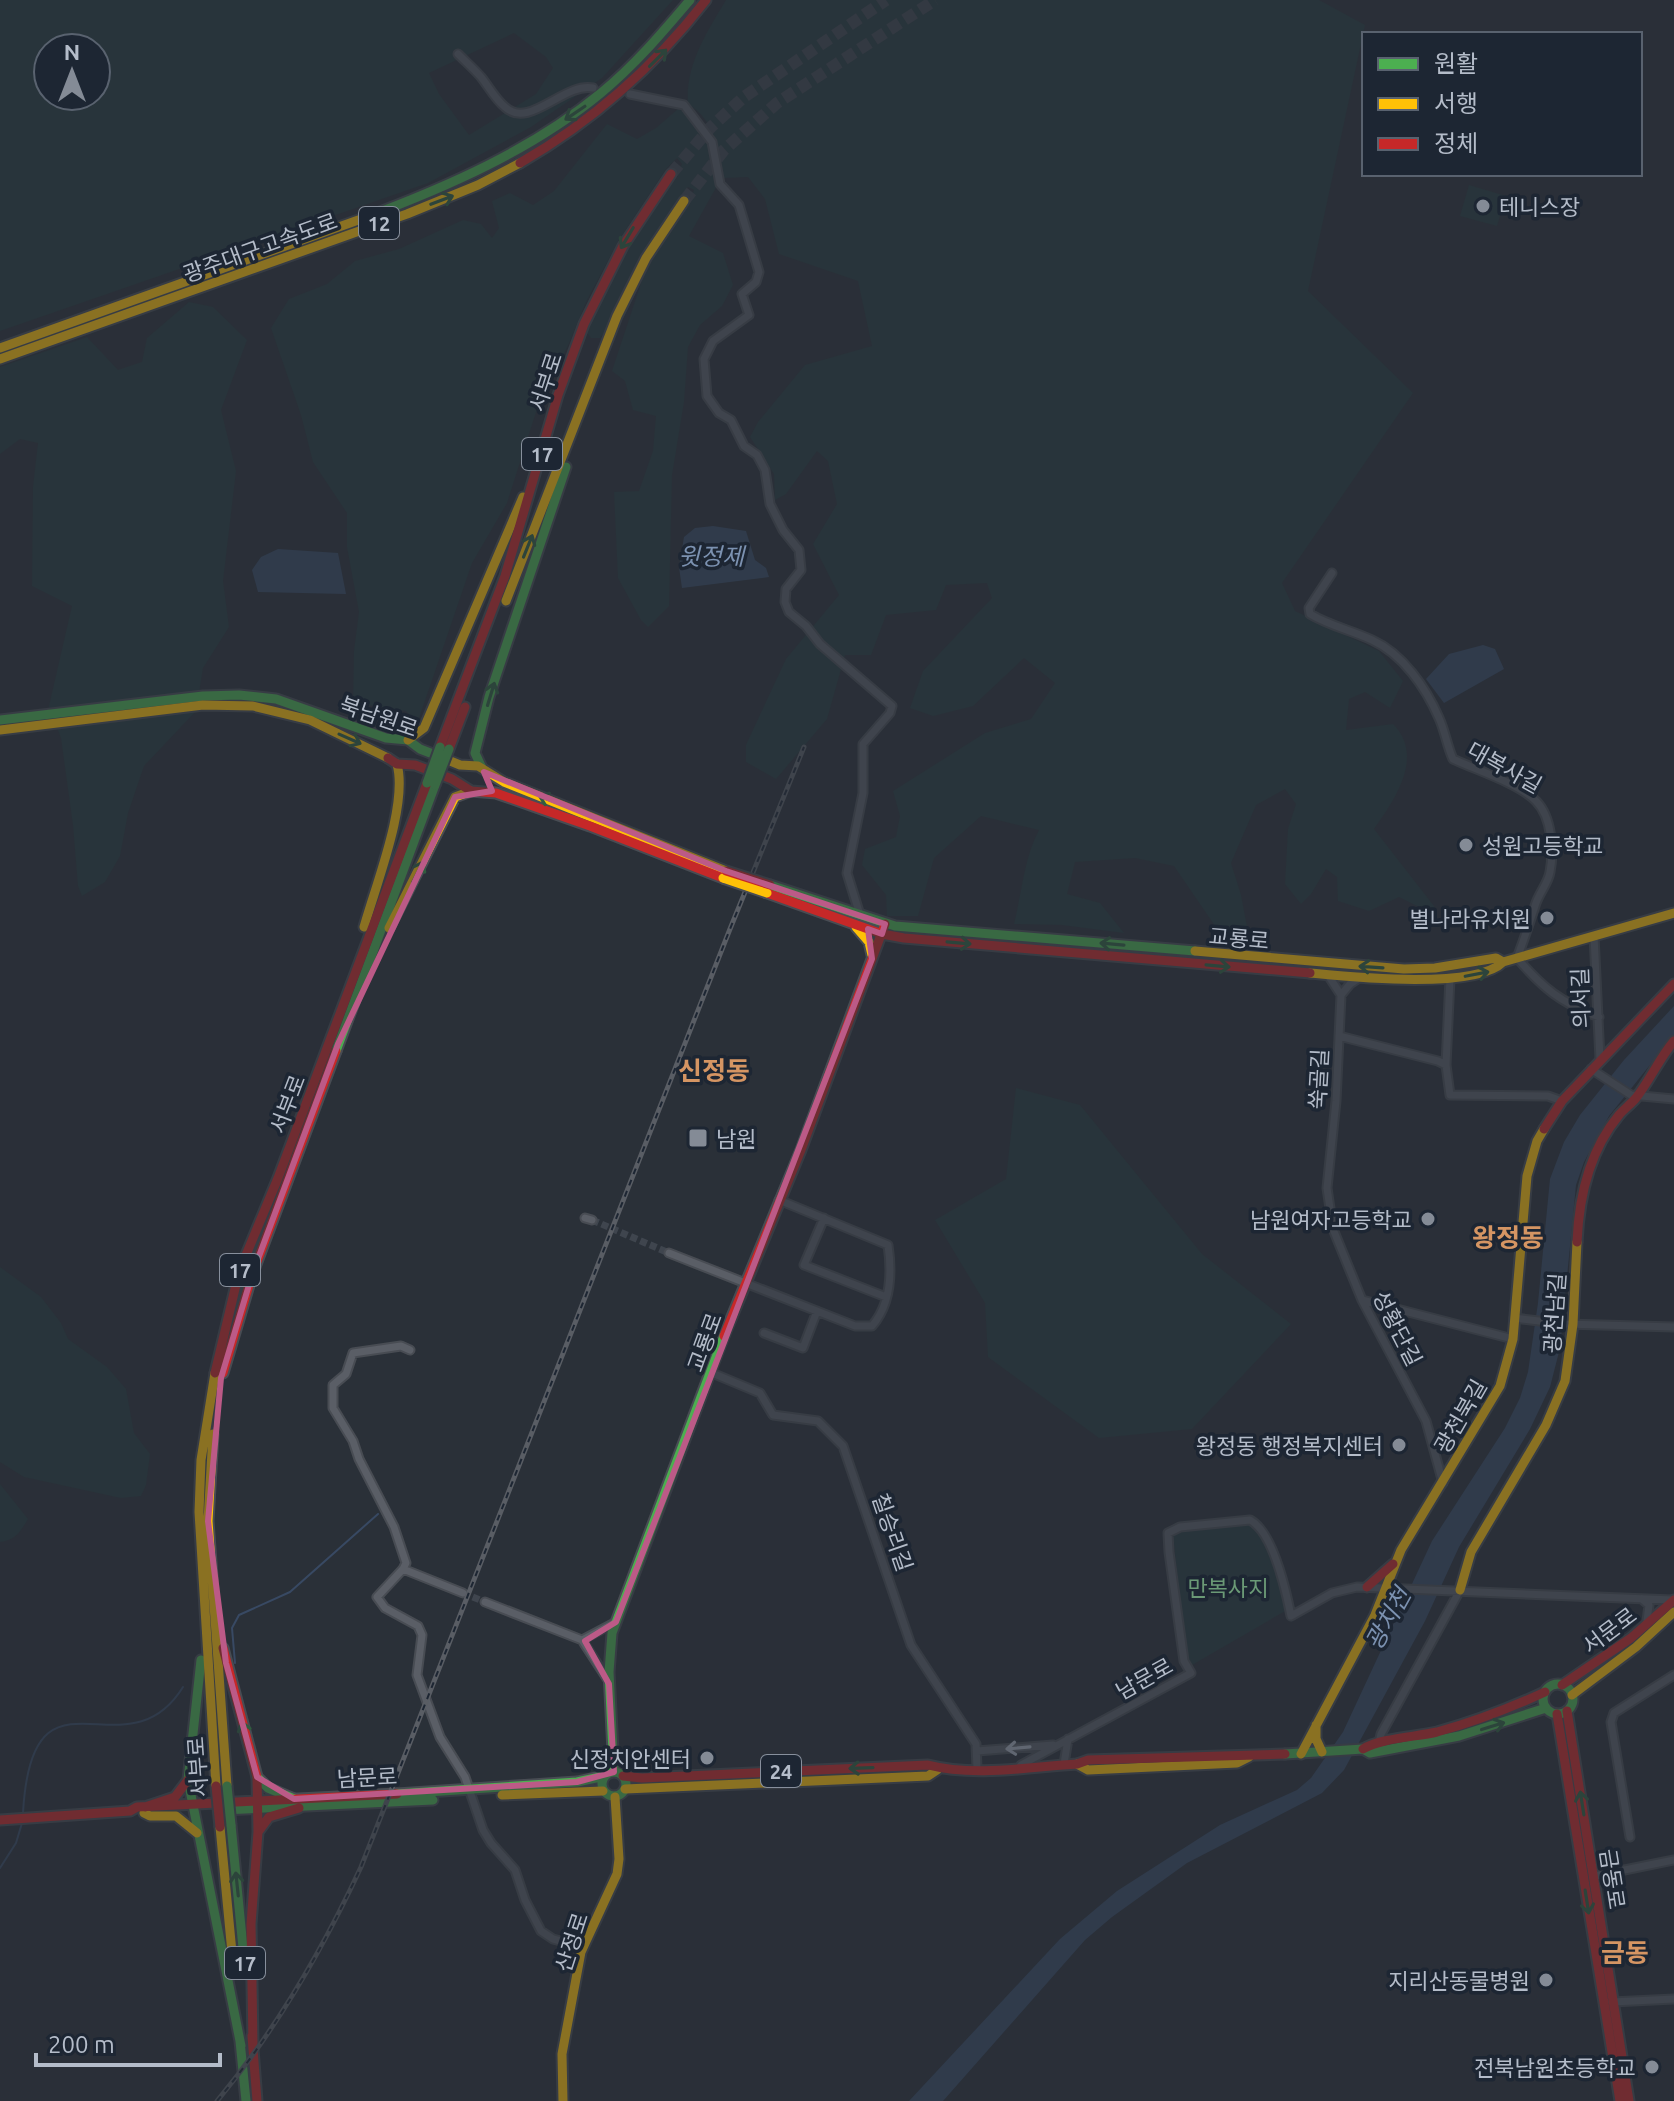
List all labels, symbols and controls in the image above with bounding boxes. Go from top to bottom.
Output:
north arrow [32,32,112,112]
legend [1362,32,1642,176]
text: N [64,39,80,64]
one-way arrow [648,49,667,68]
text: 원활 [1434,50,1478,77]
text: 서행 [1434,90,1478,117]
one-way arrow [565,105,587,121]
text: 정체 [1434,130,1478,157]
one-way arrow [430,192,454,206]
place label: 테니스장 [1499,194,1580,219]
marker: 테니스장 [1474,197,1492,215]
road number: 12 [359,207,399,239]
street label: 광주대구고속도로 [180,208,340,286]
one-way arrow [619,226,635,249]
street label: 서부로 [524,349,566,415]
road number: 17 [522,438,562,470]
one-way arrow [521,534,536,559]
water label: 윗정제 [678,543,747,570]
one-way arrow [484,681,499,706]
street label: 북남원로 [337,691,421,741]
one-way arrow [338,732,362,747]
street label: 대복사길 [1464,736,1546,798]
one-way arrow [538,792,563,806]
place label: 성원고등학교 [1482,833,1603,858]
marker: 성원고등학교 [1457,836,1475,854]
one-way arrow [411,861,426,885]
place label: 별나라유치원 [1410,906,1531,931]
marker: 별나라유치원 [1538,909,1556,927]
street label: 교룡로 [1208,923,1270,953]
one-way arrow [945,936,972,951]
one-way arrow [1099,937,1126,952]
one-way arrow [1204,959,1231,974]
one-way arrow [1358,959,1385,974]
one-way arrow [1464,965,1489,980]
street label: 의서길 [1566,967,1594,1029]
street label: 쑥골길 [1304,1048,1332,1110]
district label: 신정동 [678,1056,750,1085]
street label: 서부로 [264,1071,310,1137]
place label: 남원 [716,1126,756,1151]
marker: 남원 [687,1127,709,1149]
place label: 남원여자고등학교 [1250,1207,1412,1232]
marker: 남원여자고등학교 [1419,1210,1437,1228]
district label: 왕정동 [1472,1223,1544,1252]
road number: 17 [220,1254,260,1286]
street label: 광천남길 [1539,1272,1569,1354]
street label: 성황단길 [1368,1286,1428,1370]
street label: 교룡로 [682,1309,726,1375]
street label: 광천북길 [1429,1375,1491,1457]
place label: 왕정동 행정복지센터 [1196,1433,1383,1458]
marker: 왕정동 행정복지센터 [1390,1436,1408,1454]
street label: 칠승리길 [868,1490,918,1574]
park label: 만복사지 [1188,1575,1268,1600]
water label: 광치천 [1360,1581,1417,1655]
street label: 서문로 [1577,1602,1641,1658]
street label: 남문로 [1111,1652,1177,1704]
one-way arrow [1480,1718,1506,1733]
one-way arrow [237,1720,252,1746]
street label: 서부로 [182,1736,212,1798]
one-way arrow [1005,1741,1032,1756]
place label: 신정치안센터 [570,1746,691,1771]
marker: 신정치안센터 [698,1749,716,1767]
road number: 24 [761,1755,801,1787]
one-way arrow [848,1760,875,1775]
street label: 남문로 [336,1763,398,1791]
one-way arrow [1574,1791,1589,1816]
street label: 금동로 [1596,1847,1630,1911]
one-way arrow [229,1871,244,1898]
one-way arrow [1580,1888,1595,1914]
street label: 산정로 [550,1909,592,1975]
district label: 금동 [1601,1938,1649,1967]
road number: 17 [225,1947,265,1979]
place label: 지리산동물병원 [1388,1968,1530,1993]
marker: 지리산동물병원 [1537,1971,1555,1989]
scale bar [36,2017,220,2067]
text: 200 m [48,2031,115,2058]
place label: 전북남원초등학교 [1474,2055,1636,2080]
marker: 전북남원초등학교 [1643,2058,1661,2076]

